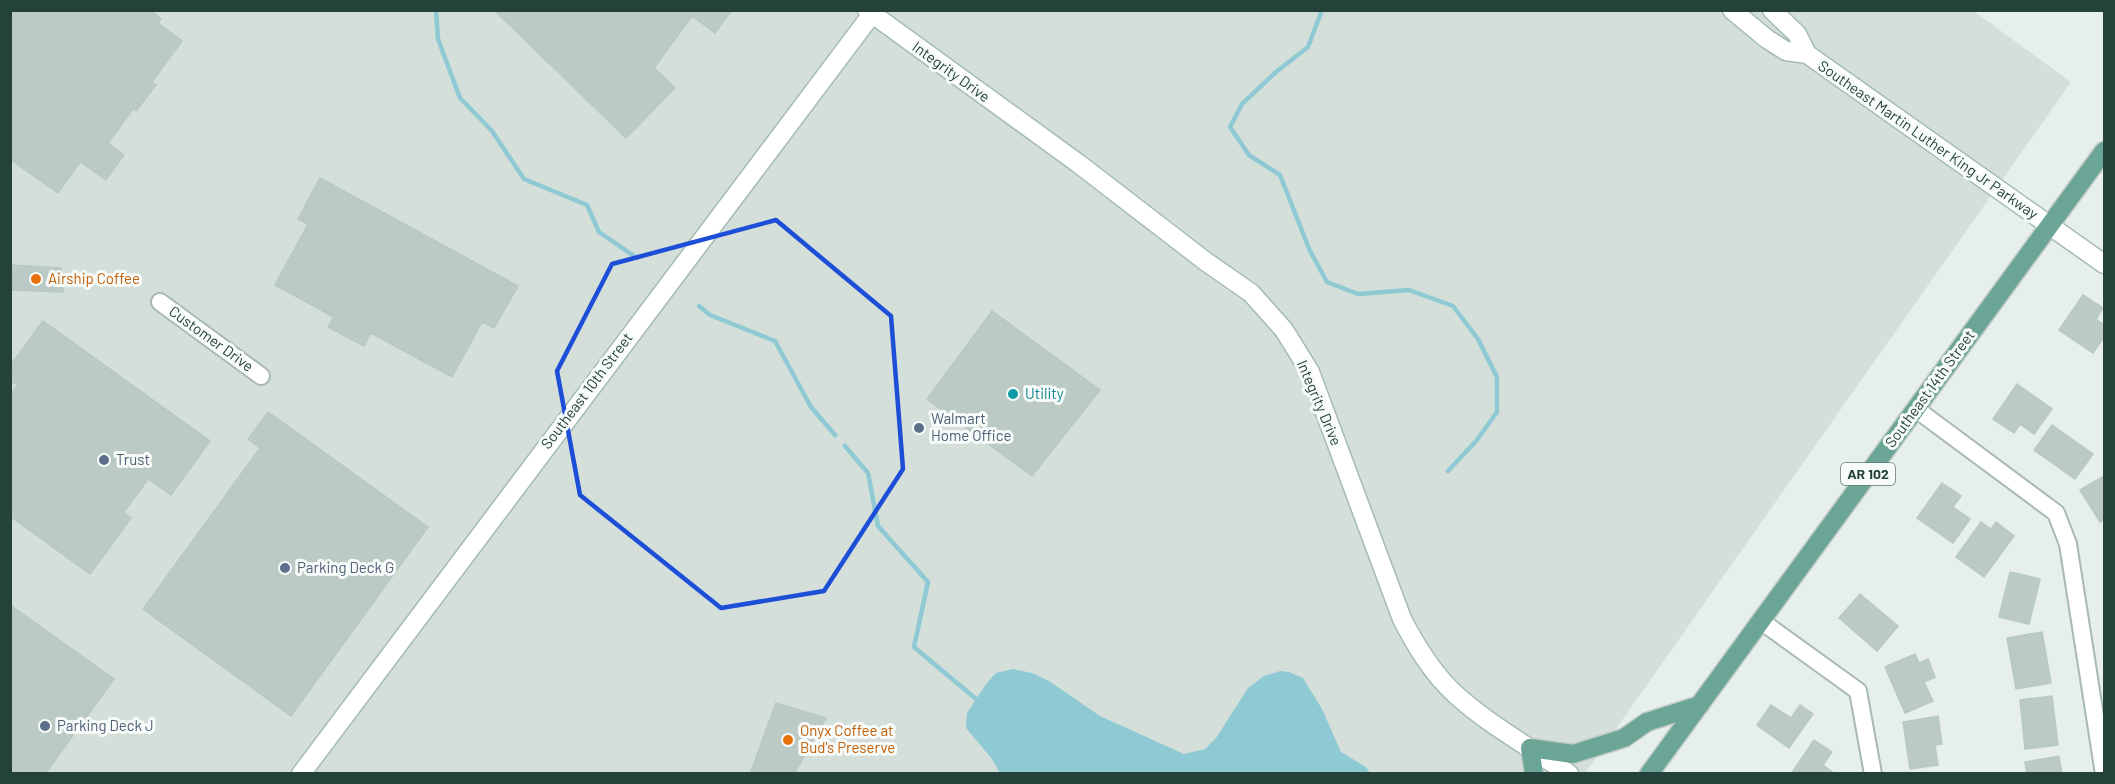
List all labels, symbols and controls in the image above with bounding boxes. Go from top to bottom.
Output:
street label: Integrity Drive [909,37,994,105]
street label: Southeast Martin Luther King Jr Parkway [1815,56,2042,222]
place label: Airship Coffee [48,269,140,287]
marker: Airship Coffee [29,272,43,286]
street label: Customer Drive [166,302,257,375]
street label: Southeast 14th Street [1881,326,1978,451]
street label: Southeast 10th Street [537,329,636,452]
street label: Integrity Drive [1294,357,1346,448]
place label: Utility [1025,384,1064,402]
marker: Utility [1006,387,1020,401]
place label: Walmart Home Office [931,409,1011,444]
marker: Walmart Home Office [912,421,926,435]
place label: Trust [116,450,150,468]
marker: Trust [97,453,111,467]
road number: AR 102 [1841,463,1895,485]
place label: Parking Deck G [297,558,394,576]
marker: Parking Deck G [278,561,292,575]
place label: Parking Deck J [57,716,154,734]
marker: Parking Deck J [38,719,52,733]
place label: Onyx Coffee at Bud's Preserve [800,721,895,756]
marker: Onyx Coffee at Bud's Preserve [781,733,795,747]

